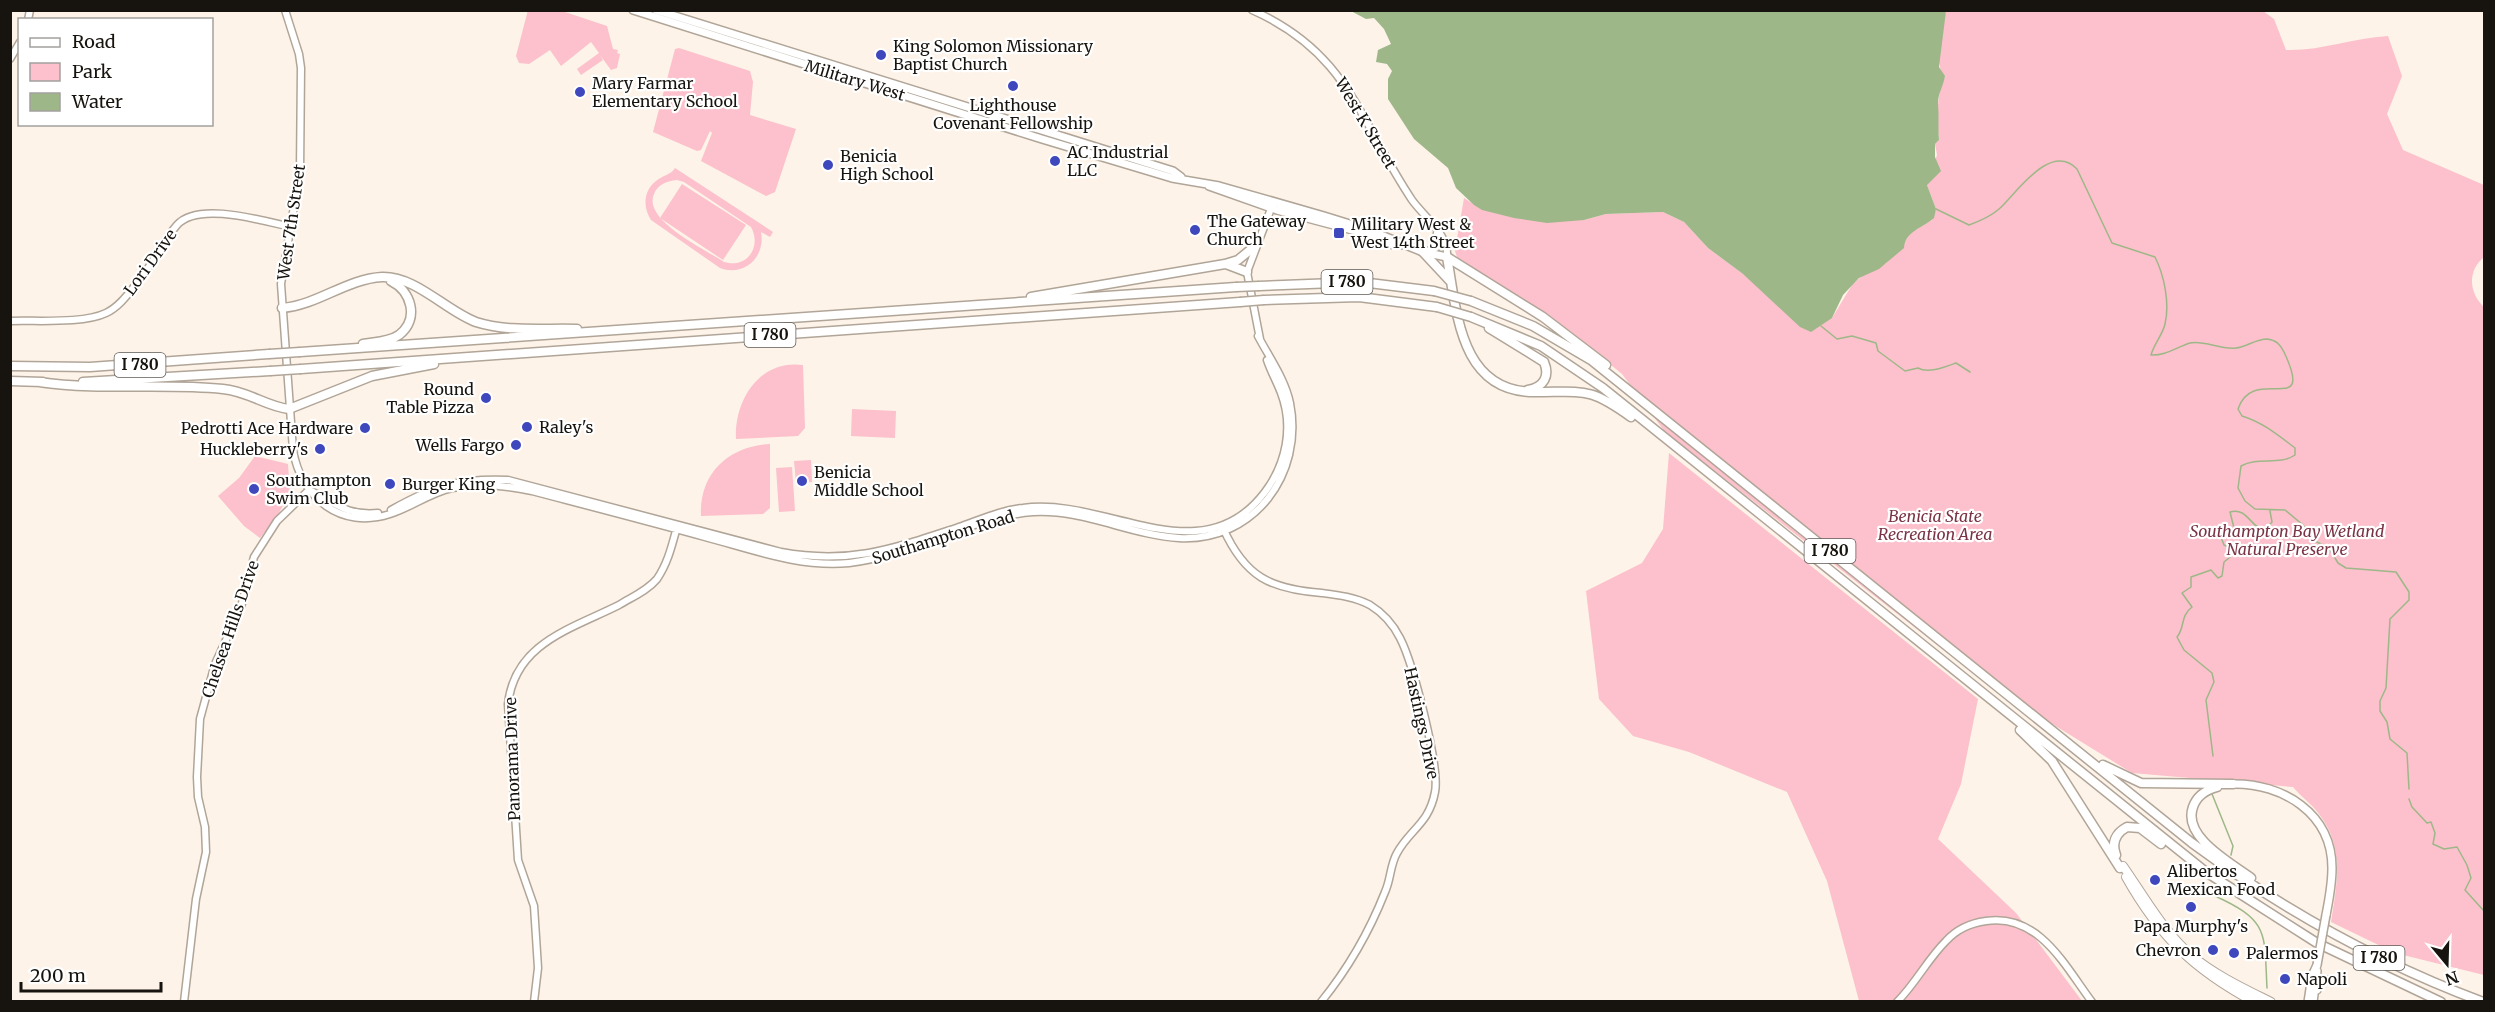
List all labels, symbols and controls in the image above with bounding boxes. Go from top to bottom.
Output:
legend [18,18,213,126]
text: Road [72,30,116,53]
place label: King Solomon Missionary Baptist Church [893,36,1094,74]
marker: King Solomon Missionary Baptist Church [874,48,888,62]
street label: Military West [802,55,908,105]
text: Park [72,60,113,83]
place label: Mary Farmar Elementary School [592,73,738,111]
street label: West K Street [1330,73,1401,173]
marker: Lighthouse Covenant Fellowship [1006,79,1020,93]
marker: Mary Farmar Elementary School [573,85,587,99]
text: Water [71,90,123,113]
place label: Lighthouse Covenant Fellowship [933,95,1093,133]
place label: AC Industrial LLC [1066,142,1168,180]
place label: Benicia High School [840,146,934,184]
marker: AC Industrial LLC [1048,154,1062,168]
marker: Benicia High School [821,158,835,172]
street label: West 7th Street [273,162,309,282]
place label: The Gateway Church [1207,211,1307,249]
place label: Military West & West 14th Street [1350,214,1476,252]
marker: The Gateway Church [1188,223,1202,237]
street label: Lori Drive [119,225,181,299]
marker: Military West & West 14th Street [1332,226,1346,240]
road number: I 780 [1322,270,1372,294]
road number: I 780 [744,323,796,347]
road number: I 780 [114,353,166,377]
place label: Round Table Pizza [386,379,474,417]
marker: Round Table Pizza [479,391,493,405]
place label: Raley's [539,417,593,437]
place label: Pedrotti Ace Hardware [181,418,353,438]
marker: Raley's [520,420,534,434]
marker: Pedrotti Ace Hardware [358,421,372,435]
place label: Wells Fargo [415,435,504,455]
marker: Wells Fargo [509,438,523,452]
place label: Huckleberry's [200,439,308,459]
marker: Huckleberry's [313,442,327,456]
place label: Benicia Middle School [814,462,924,500]
place label: Southampton Swim Club [266,470,372,508]
place label: Burger King [402,474,495,494]
marker: Benicia Middle School [795,474,809,488]
marker: Burger King [383,477,397,491]
marker: Southampton Swim Club [247,482,261,496]
street label: Southampton Road [869,506,1017,568]
park label: Benicia State Recreation Area [1878,506,1992,544]
park label: Southampton Bay Wetland Natural Preserve [2190,521,2385,559]
road number: I 780 [1804,539,1856,563]
street label: Chelsea Hills Drive [197,558,263,700]
street label: Hastings Drive [1400,665,1444,781]
street label: Panorama Drive [500,697,524,821]
place label: Alibertos Mexican Food [2166,861,2275,899]
marker: Alibertos Mexican Food [2148,873,2162,887]
marker: Papa Murphy's [2184,900,2198,914]
place label: Papa Murphy's [2134,916,2248,936]
north arrow [2417,934,2477,994]
place label: Chevron [2136,940,2201,960]
marker: Chevron [2206,943,2220,957]
place label: Palermos [2246,943,2318,963]
marker: Palermos [2227,946,2241,960]
road number: I 780 [2354,946,2404,970]
scale bar [21,955,160,993]
text: 200 m [30,964,86,987]
text: N [2442,967,2461,990]
place label: Napoli [2297,969,2347,989]
marker: Napoli [2278,972,2292,986]

